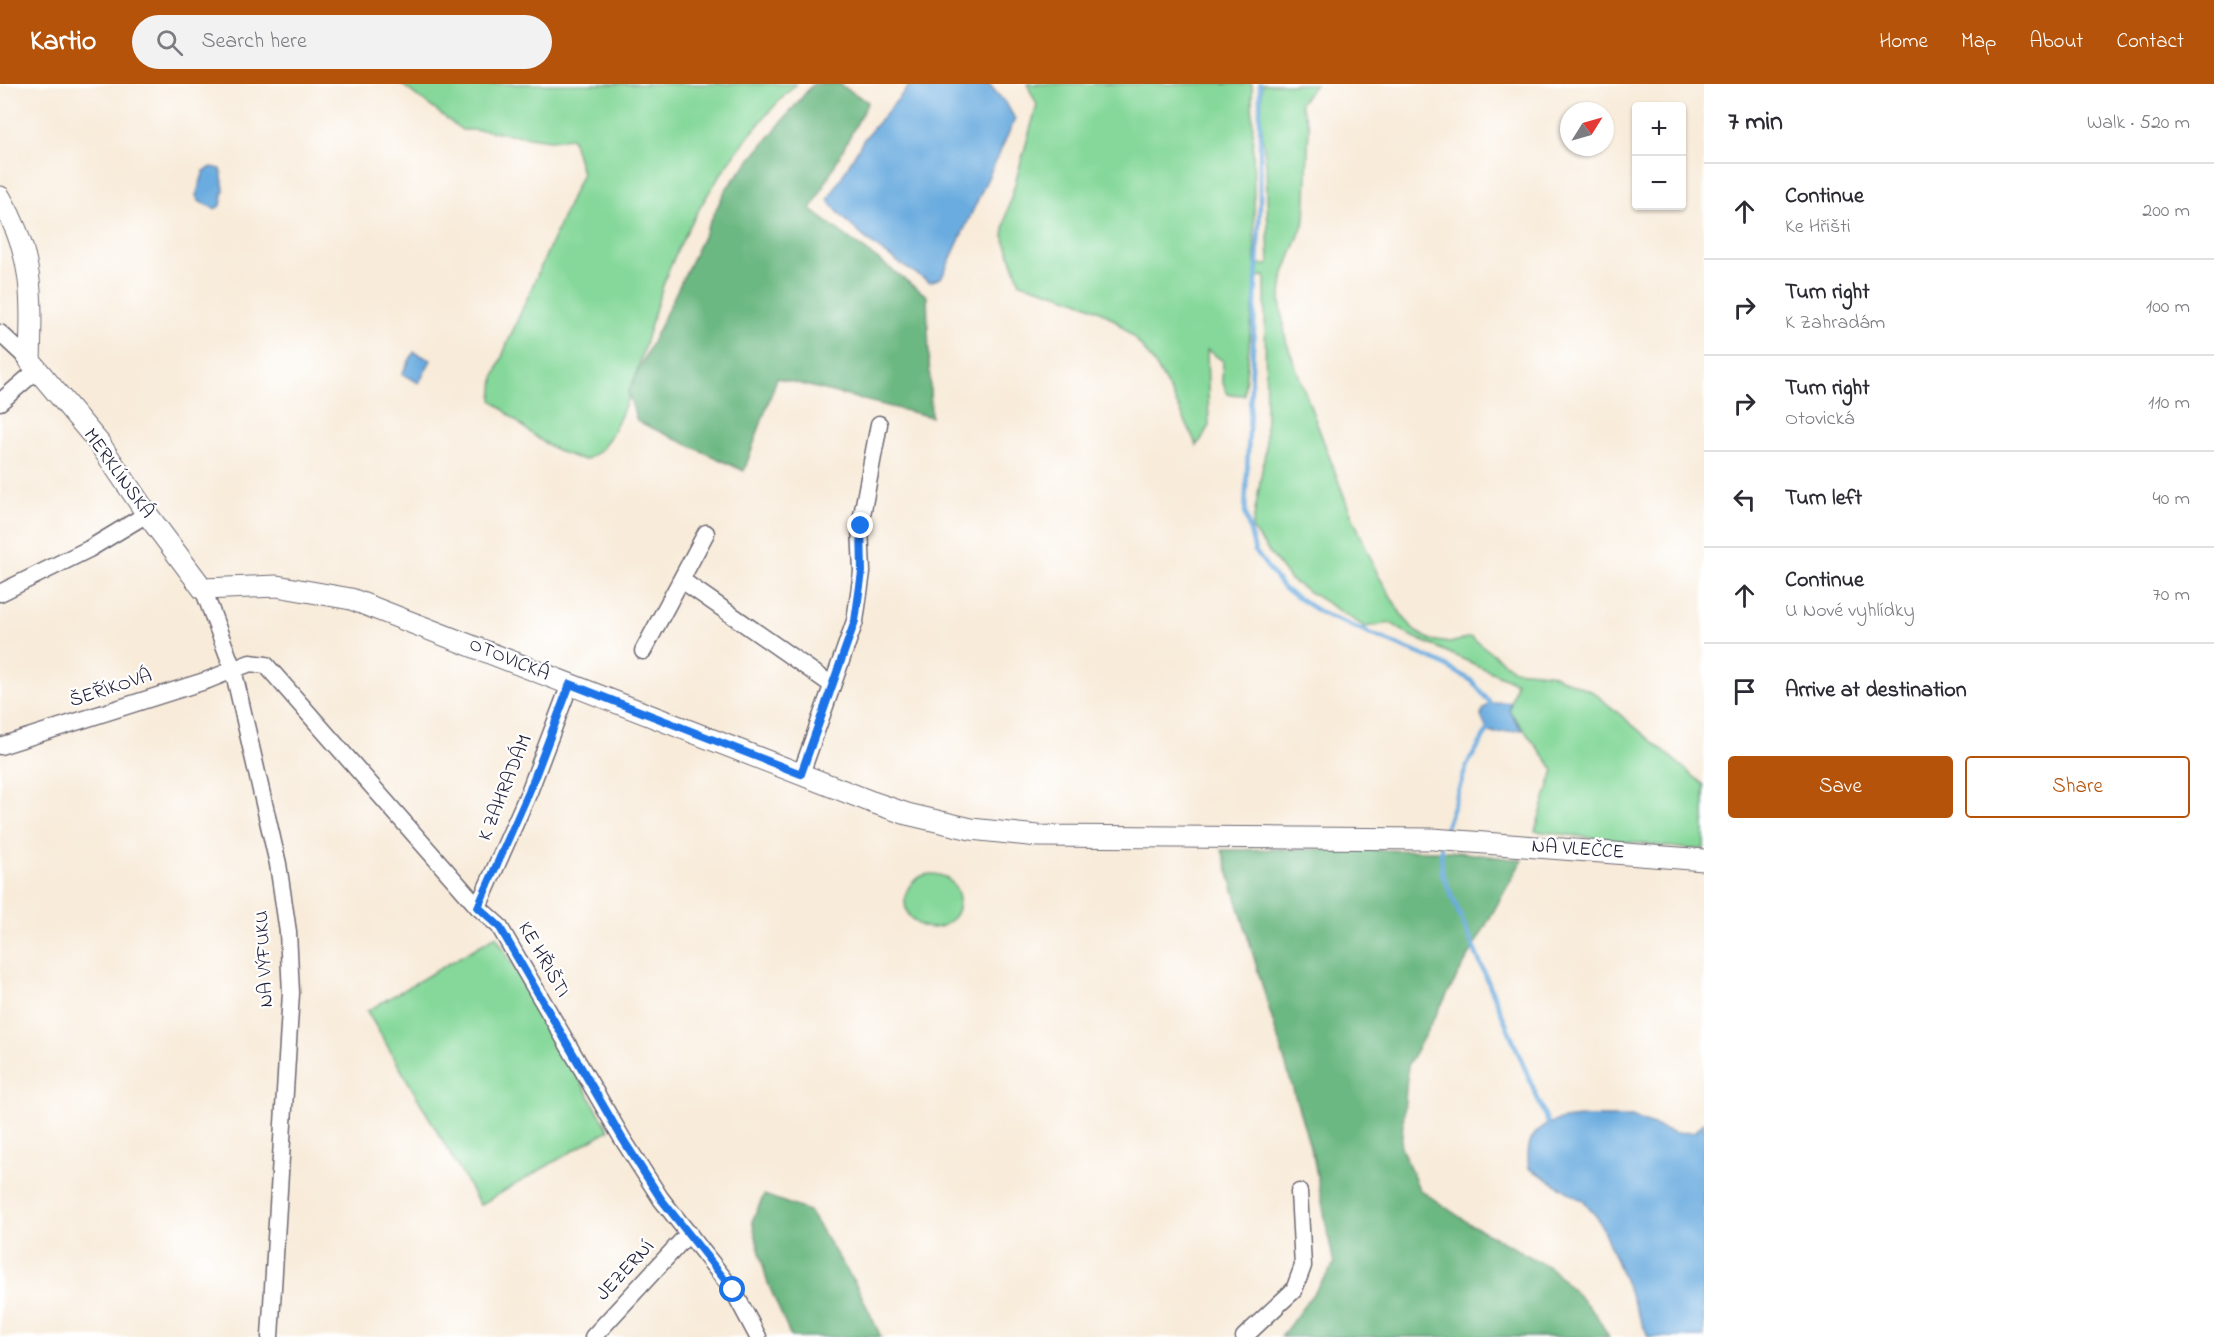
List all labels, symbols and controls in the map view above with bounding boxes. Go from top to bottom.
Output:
search box [132,15,552,69]
text: Kartio [30,22,96,63]
icon: search [153,26,186,59]
text: Search here [201,26,307,58]
text: Home [1879,27,1928,57]
text: Map [1961,27,1996,57]
text: About [2029,27,2083,57]
text: Contact [2116,27,2184,57]
north arrow [1560,102,1614,156]
map controls [1632,102,1686,210]
button: + [1632,102,1686,156]
text: 7 min [1728,104,1783,142]
text: Walk · 520 m [2087,109,2190,138]
button: − [1632,156,1686,210]
text: Continue [1785,181,1864,213]
icon: ahead [1728,195,1761,228]
text: 200 m [2142,197,2190,226]
text: Ke Hřišti [1785,213,1851,242]
text: Turn right [1785,277,1870,309]
icon: right [1728,291,1761,324]
text: 100 m [2146,293,2190,322]
text: K Zahradám [1785,309,1885,338]
text: Turn right [1785,373,1870,405]
icon: right [1728,387,1761,420]
text: 110 m [2148,389,2190,418]
text: Otovická [1785,405,1854,434]
street label: MERKLÍNSKÁ [75,423,161,525]
icon: left [1728,483,1761,516]
text: Turn left [1785,483,1862,515]
text: 40 m [2153,485,2190,514]
route end [847,512,873,538]
text: Continue [1785,565,1864,597]
icon: ahead [1728,579,1761,612]
text: 70 m [2153,581,2190,610]
text: U Nové vyhlídky [1785,597,1915,626]
street label: OTOVICKÁ [464,631,554,689]
street label: ŠEŘÍKOVÁ [66,662,156,716]
icon: arrive [1728,675,1761,708]
text: Arrive at destination [1785,675,1967,707]
street label: K ZAHRADÁM [471,730,541,846]
button: Save [1728,756,1953,818]
button: Share [1965,756,2190,818]
street label: NA VLEČCE [1530,832,1626,868]
street label: NA VÝFUKU [248,910,282,1008]
street label: KE HŘIŠTI [510,917,576,1003]
street label: JEZERNÍ [590,1234,662,1308]
route start [719,1276,745,1302]

